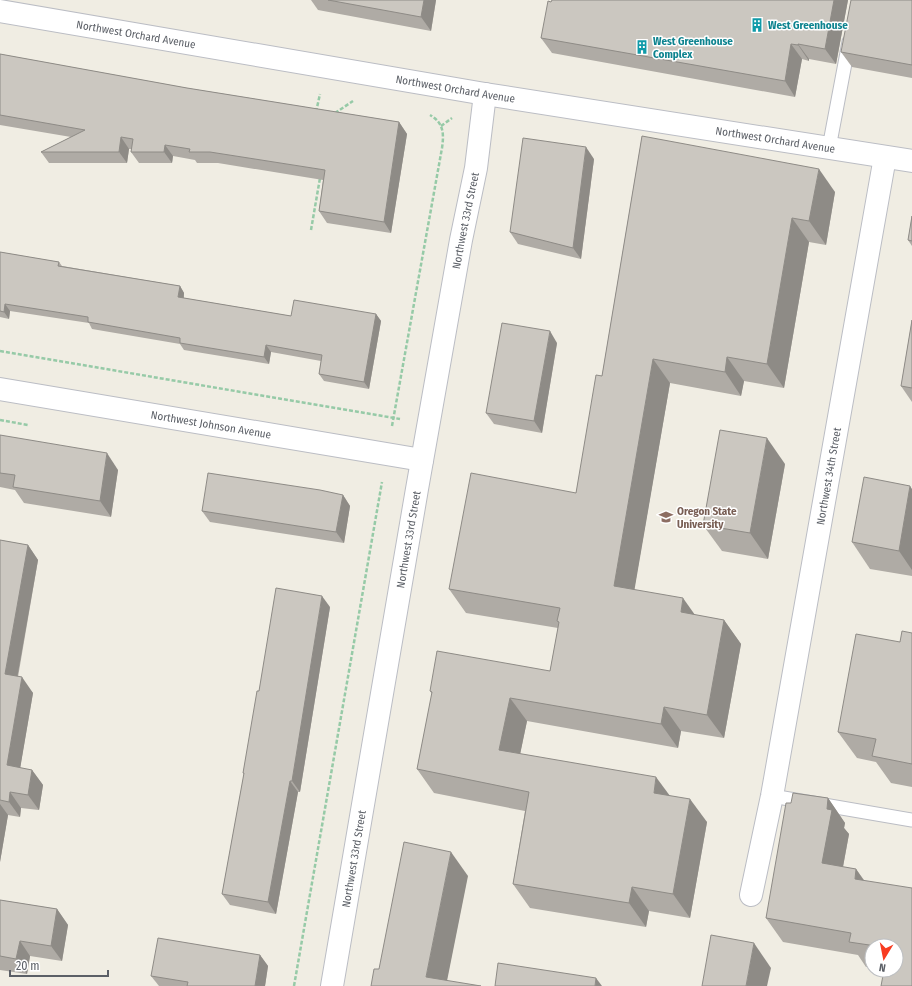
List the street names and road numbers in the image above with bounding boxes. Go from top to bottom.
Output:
street label: Northwest Orchard Avenue [75,18,197,51]
street label: Northwest Orchard Avenue [395,72,516,105]
street label: Northwest Orchard Avenue [715,124,836,155]
street label: Northwest 33rd Street [450,171,482,270]
street label: Northwest Johnson Avenue [150,408,272,441]
street label: Northwest 34th Street [814,426,844,526]
street label: Northwest 33rd Street [394,490,423,589]
street label: Northwest 33rd Street [339,809,369,908]

